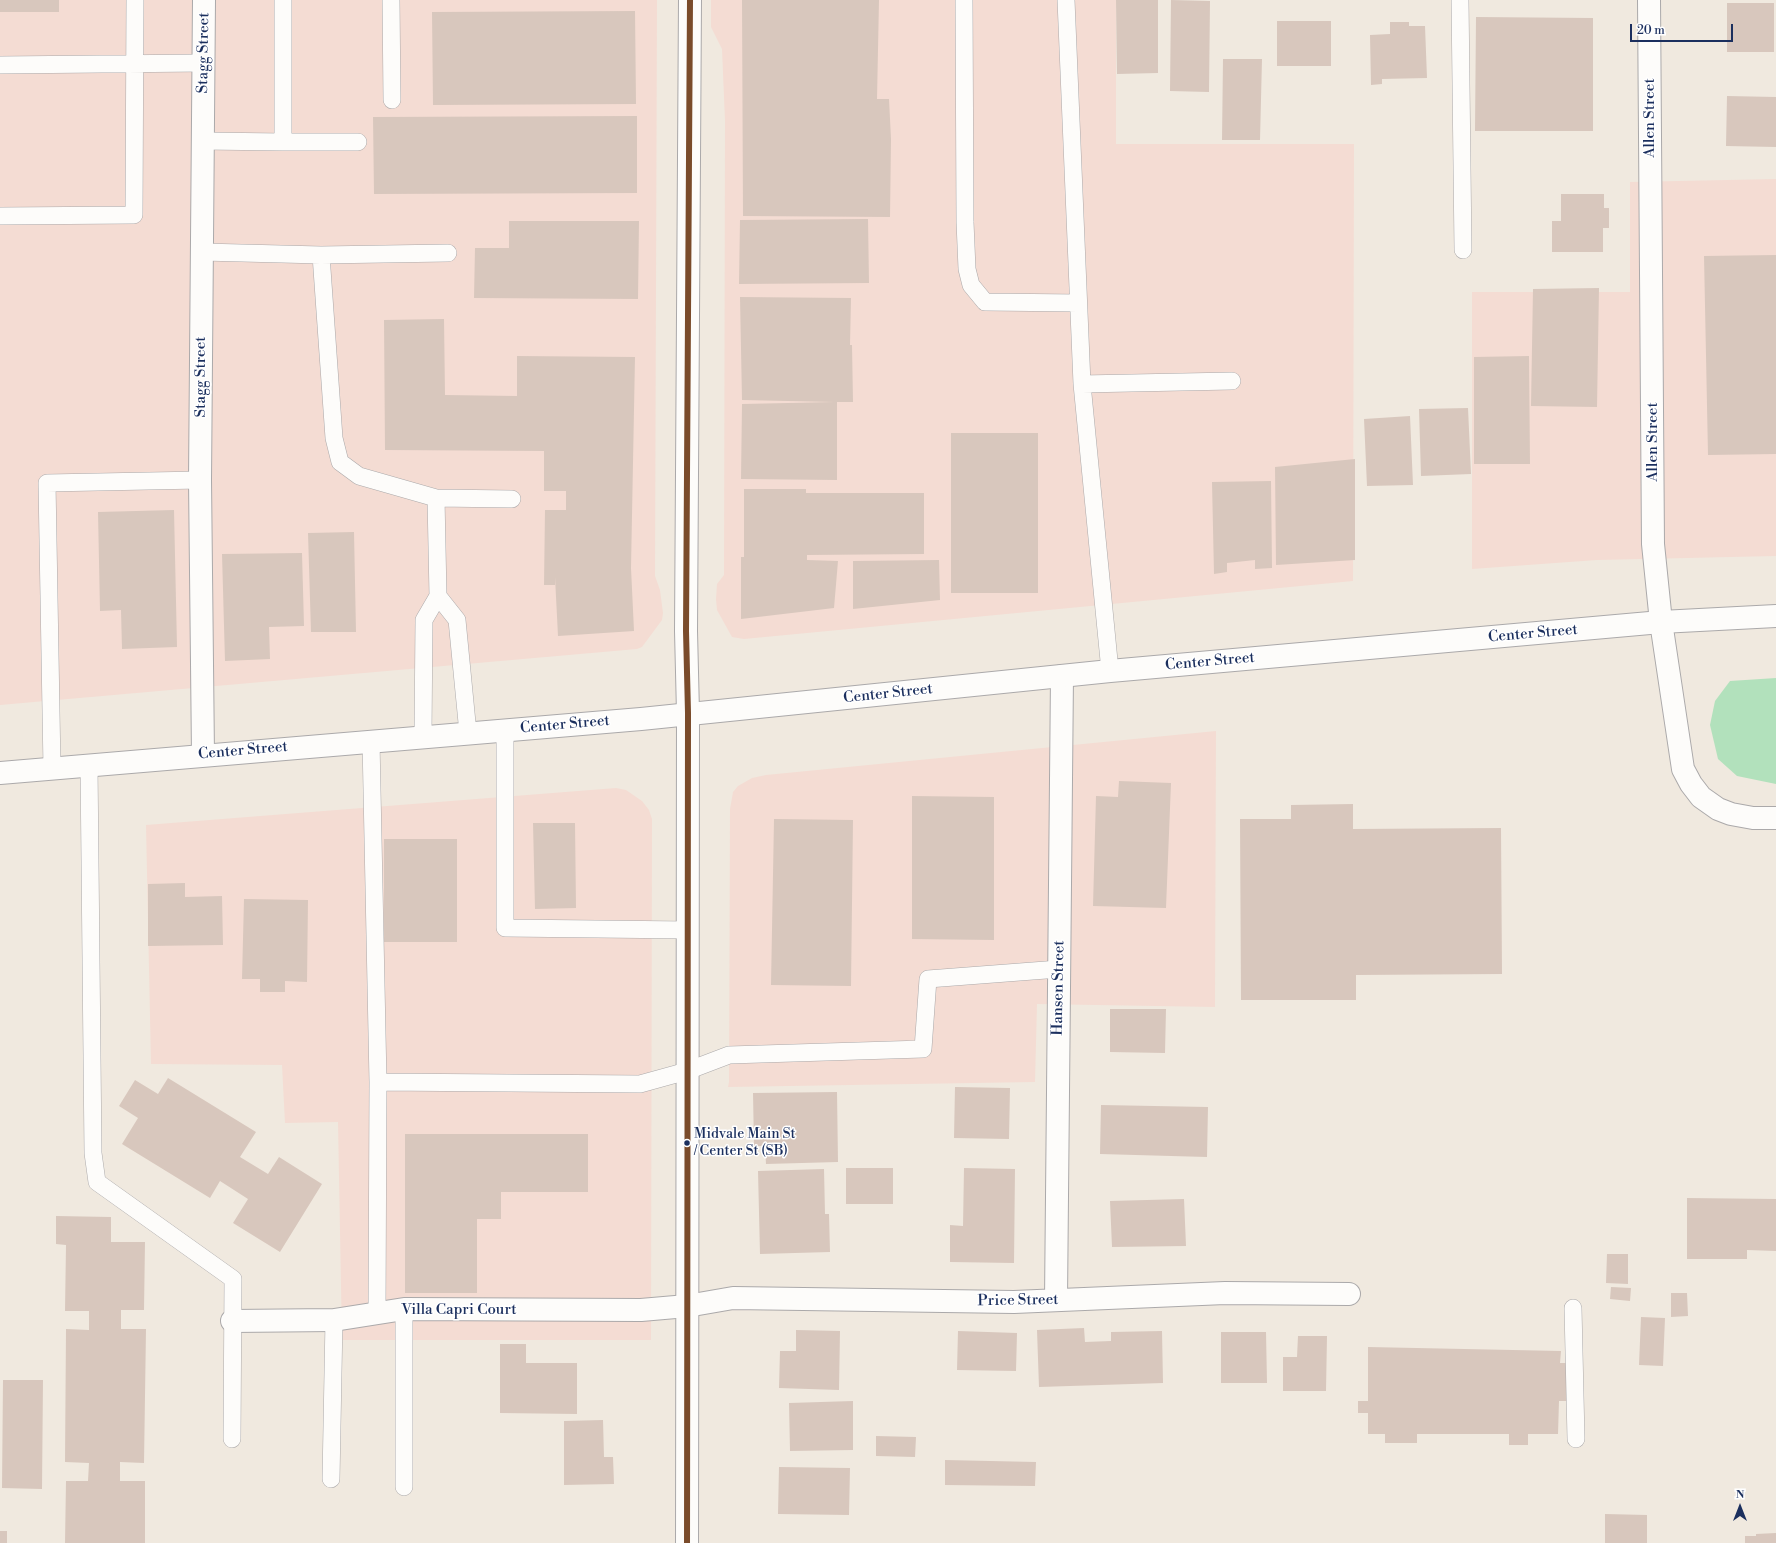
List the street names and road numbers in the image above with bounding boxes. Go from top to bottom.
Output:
street label: Stagg Street [194,12,214,94]
street label: Allen Street [1641,78,1659,158]
street label: Stagg Street [192,336,210,418]
street label: Allen Street [1644,402,1662,482]
street label: Center Street [1487,621,1579,647]
street label: Center Street [1164,649,1256,675]
street label: Center Street [842,680,934,708]
street label: Center Street [519,712,611,738]
street label: Center Street [197,738,289,764]
street label: Hansen Street [1049,940,1069,1036]
street label: Price Street [977,1291,1059,1311]
street label: Villa Capri Court [401,1301,517,1319]

